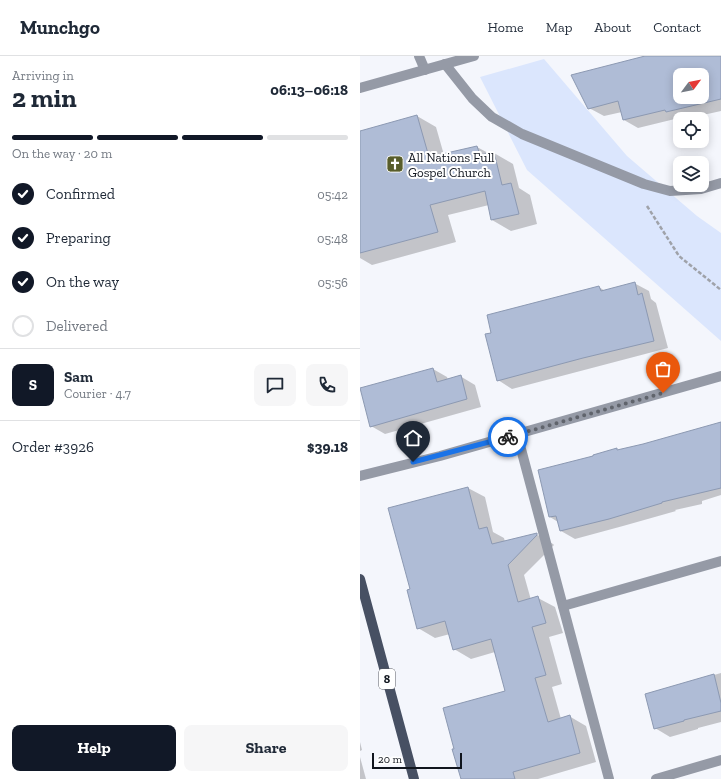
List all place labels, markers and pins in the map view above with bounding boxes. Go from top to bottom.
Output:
place label: All Nations Full Gospel Church [408,150,495,180]
church icon: All Nations Full Gospel Church [385,154,405,174]
pin [646,352,680,393]
pin [396,421,430,462]

